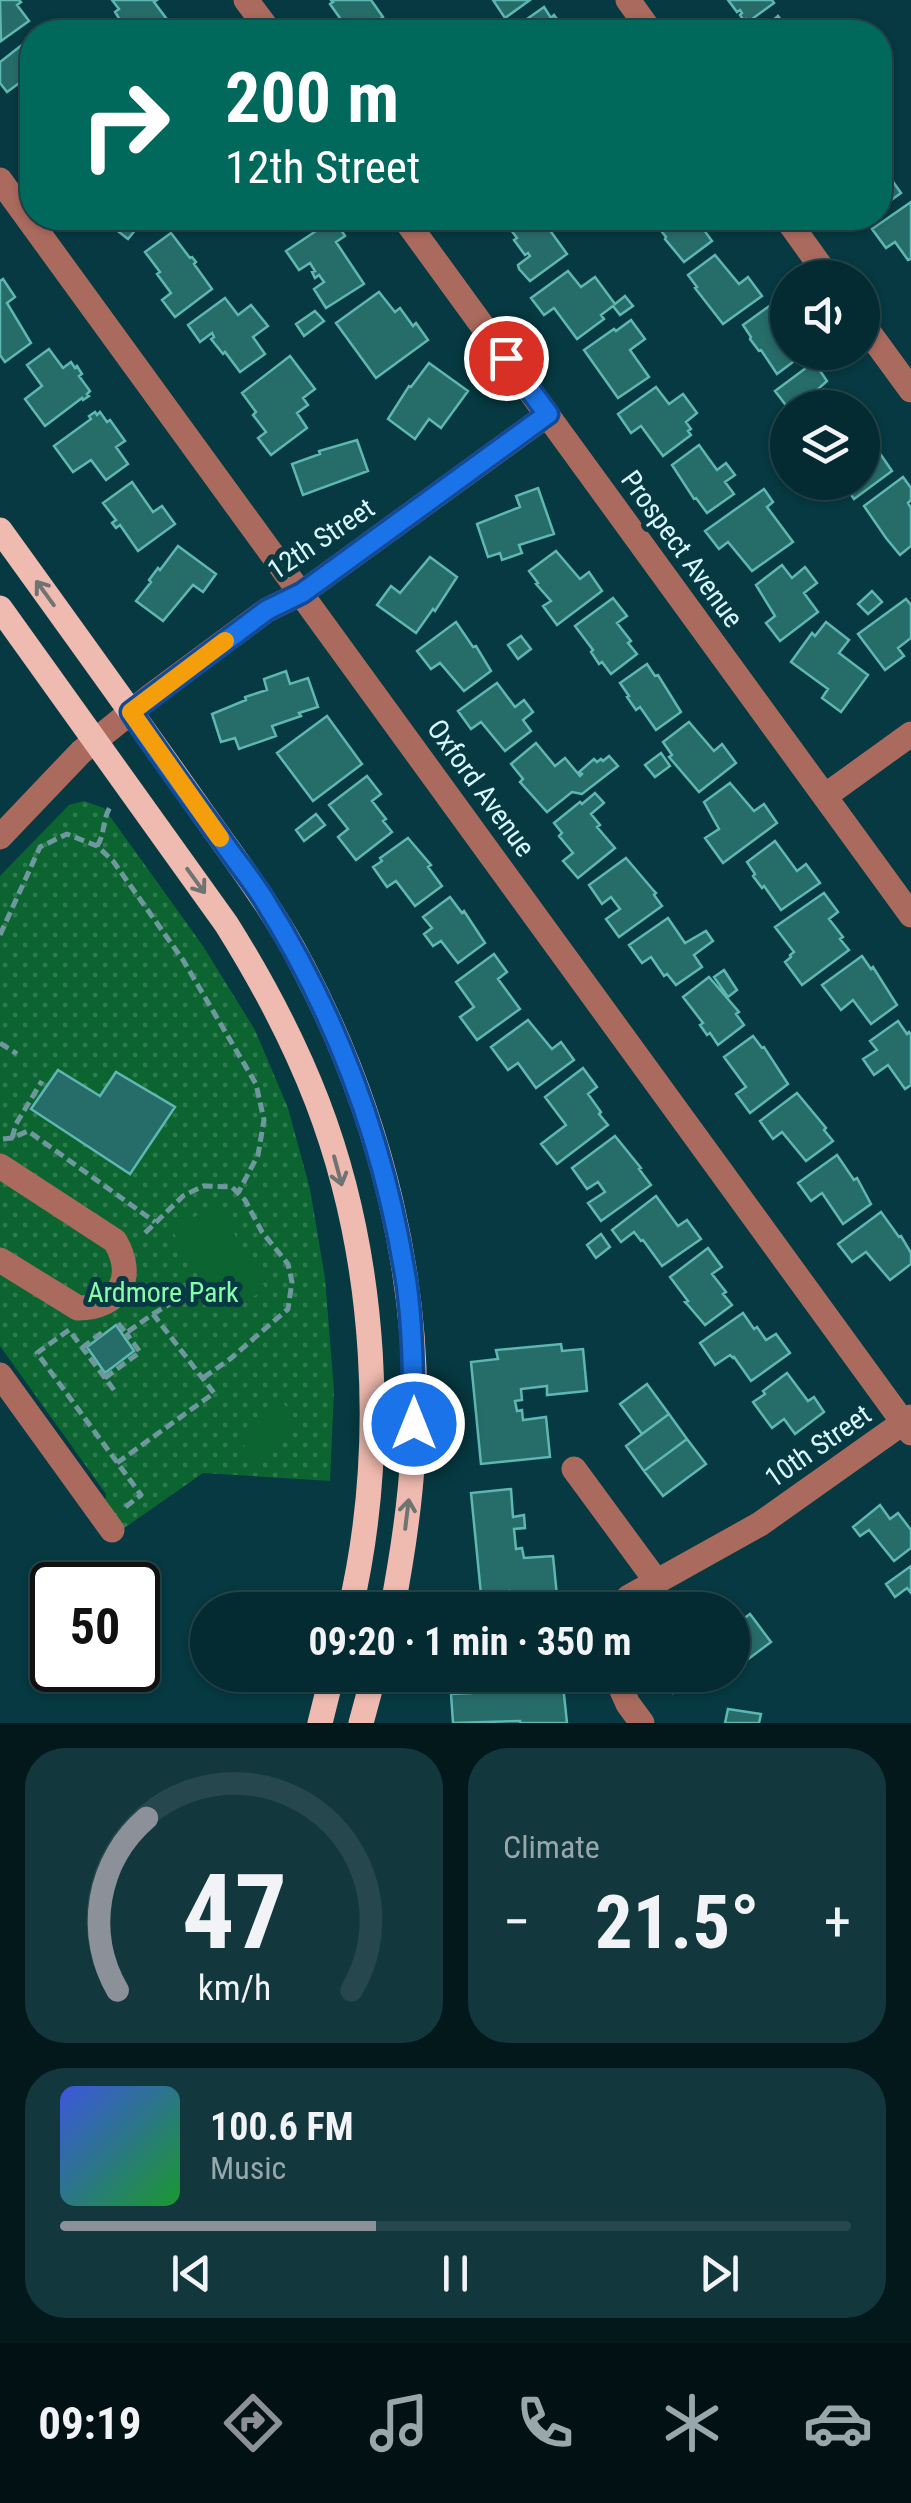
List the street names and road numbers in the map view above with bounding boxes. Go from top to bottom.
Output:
street label: Prospect Avenue [614,464,750,634]
street label: 12th Street [261,491,381,587]
street label: Oxford Avenue [420,713,542,863]
street label: 10th Street [759,1398,877,1494]

